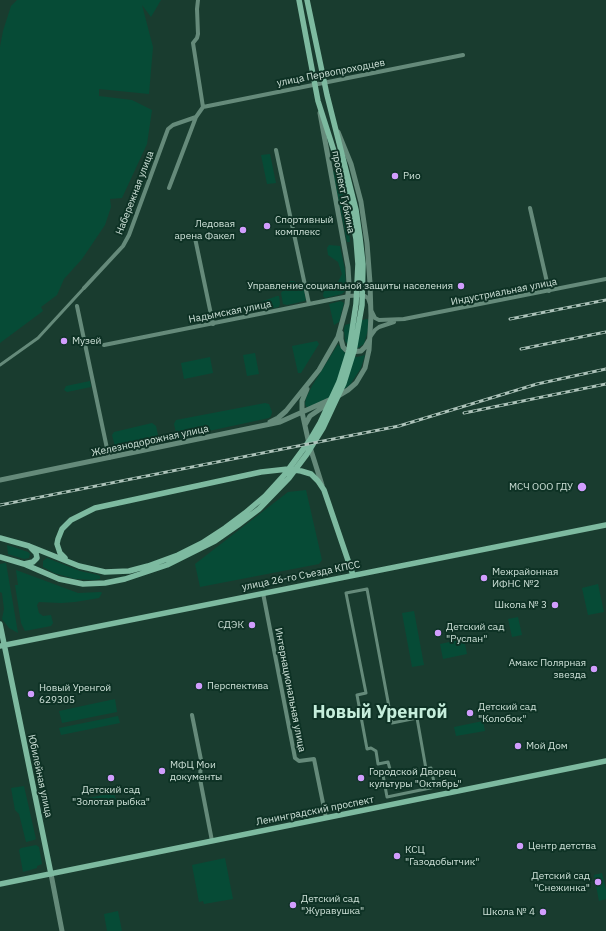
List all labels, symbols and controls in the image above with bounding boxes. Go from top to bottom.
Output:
street label: улица Первопроходцев [276,57,386,89]
street label: Набережная улица [113,149,157,237]
street label: проспект Губкина [329,150,357,234]
place label: Рио [403,170,421,182]
marker: Рио [390,171,400,181]
place label: Спортивный комплекс [275,214,333,238]
place label: Ледовая арена Факел [175,218,235,242]
marker: Спортивный комплекс [262,221,272,231]
marker: Ледовая арена Факел [238,225,248,235]
street label: Индустриальная улица [450,276,558,308]
place label: Управление социальной защиты населения [247,280,453,292]
marker: Управление социальной защиты населения [456,281,466,291]
street label: Надымская улица [188,298,272,326]
place label: Музей [72,335,101,347]
marker: Музей [59,336,69,346]
street label: Железнодорожная улица [90,423,210,459]
place label: МСЧ ООО ГДУ [509,481,573,493]
marker: МСЧ ООО ГДУ [576,481,588,493]
street label: улица 26-го Съезда КПСС [241,559,361,593]
place label: Межрайонная ИФНС №2 [492,566,558,590]
marker: Межрайонная ИФНС №2 [479,573,489,583]
place label: Школа № 3 [495,599,547,611]
marker: Школа № 3 [550,600,560,610]
place label: СДЭК [218,619,244,631]
marker: СДЭК [247,620,257,630]
place label: Детский сад "Руслан" [446,621,504,644]
street label: Интернациональная улица [272,627,308,753]
marker: Детский сад "Руслан" [433,628,443,638]
place label: Амакс Полярная звезда [509,657,586,680]
marker: Амакс Полярная звезда [589,664,599,674]
place label: Перспектива [207,680,268,692]
marker: Перспектива [194,681,204,691]
place label: Новый Уренгой 629305 [39,682,111,706]
marker: Новый Уренгой 629305 [26,689,36,699]
place label: Детский сад "Колобок" [478,701,536,724]
district label: Новый Уренгой [313,702,447,724]
marker: Детский сад "Колобок" [465,708,475,718]
street label: Юбилейная улица [25,733,55,819]
place label: Мой Дом [526,740,568,752]
marker: Мой Дом [513,741,523,751]
place label: МФЦ Мои документы [170,759,222,782]
marker: МФЦ Мои документы [157,766,167,776]
place label: Городской Дворец культуры "Октябрь" [369,766,462,790]
marker: Детский сад "Золотая рыбка" [106,773,116,783]
marker: Городской Дворец культуры "Октябрь" [356,773,366,783]
place label: Детский сад "Золотая рыбка" [72,784,150,808]
street label: Ленинградский проспект [255,794,375,828]
place label: Центр детства [528,840,596,852]
marker: Центр детства [515,841,525,851]
place label: КСЦ "Газодобытчик" [405,844,479,868]
marker: КСЦ "Газодобытчик" [392,851,402,861]
place label: Детский сад "Снежинка" [532,870,590,894]
marker: Детский сад "Снежинка" [593,877,603,887]
place label: Детский сад "Журавушка" [301,893,364,916]
marker: Детский сад "Журавушка" [288,900,298,910]
place label: Школа № 4 [483,906,535,918]
marker: Школа № 4 [538,907,548,917]

